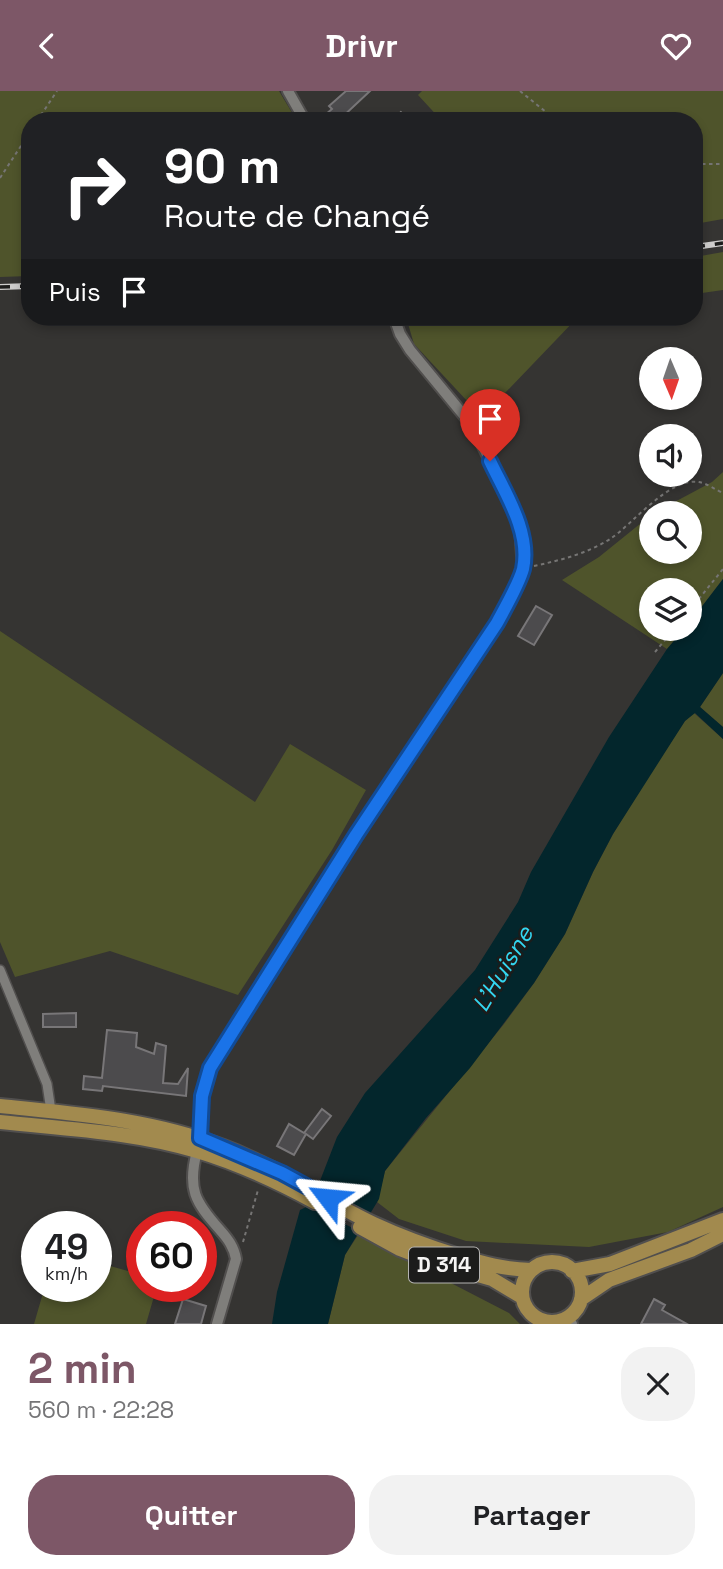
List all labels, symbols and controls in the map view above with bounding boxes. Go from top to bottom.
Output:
text: Drivr [325,26,398,66]
icon: back [28,27,66,65]
icon: heart [657,27,695,65]
text: 90 m [164,135,280,197]
icon: right [49,140,140,231]
text: Route de Changé [164,196,430,236]
icon: arrive [115,273,153,311]
text: Puis [49,275,101,309]
north arrow [639,347,702,409]
map controls [639,347,702,641]
pin [460,389,520,461]
icon: arrive [471,400,509,438]
button: sound [639,424,702,487]
button: search [639,501,702,564]
button: layers [639,578,702,641]
water label: L'Huisne [465,920,541,1017]
position arrow [291,1161,365,1235]
speed limit sign: 60 [126,1211,217,1302]
text: 49 [45,1225,88,1269]
road number: D 314 [409,1247,479,1283]
text: km/h [45,1262,88,1285]
text: 2 min [28,1342,137,1395]
button: close [621,1347,695,1421]
text: 560 m · 22:28 [28,1395,174,1425]
button: Quitter [28,1475,355,1555]
button: Partager [369,1475,695,1555]

